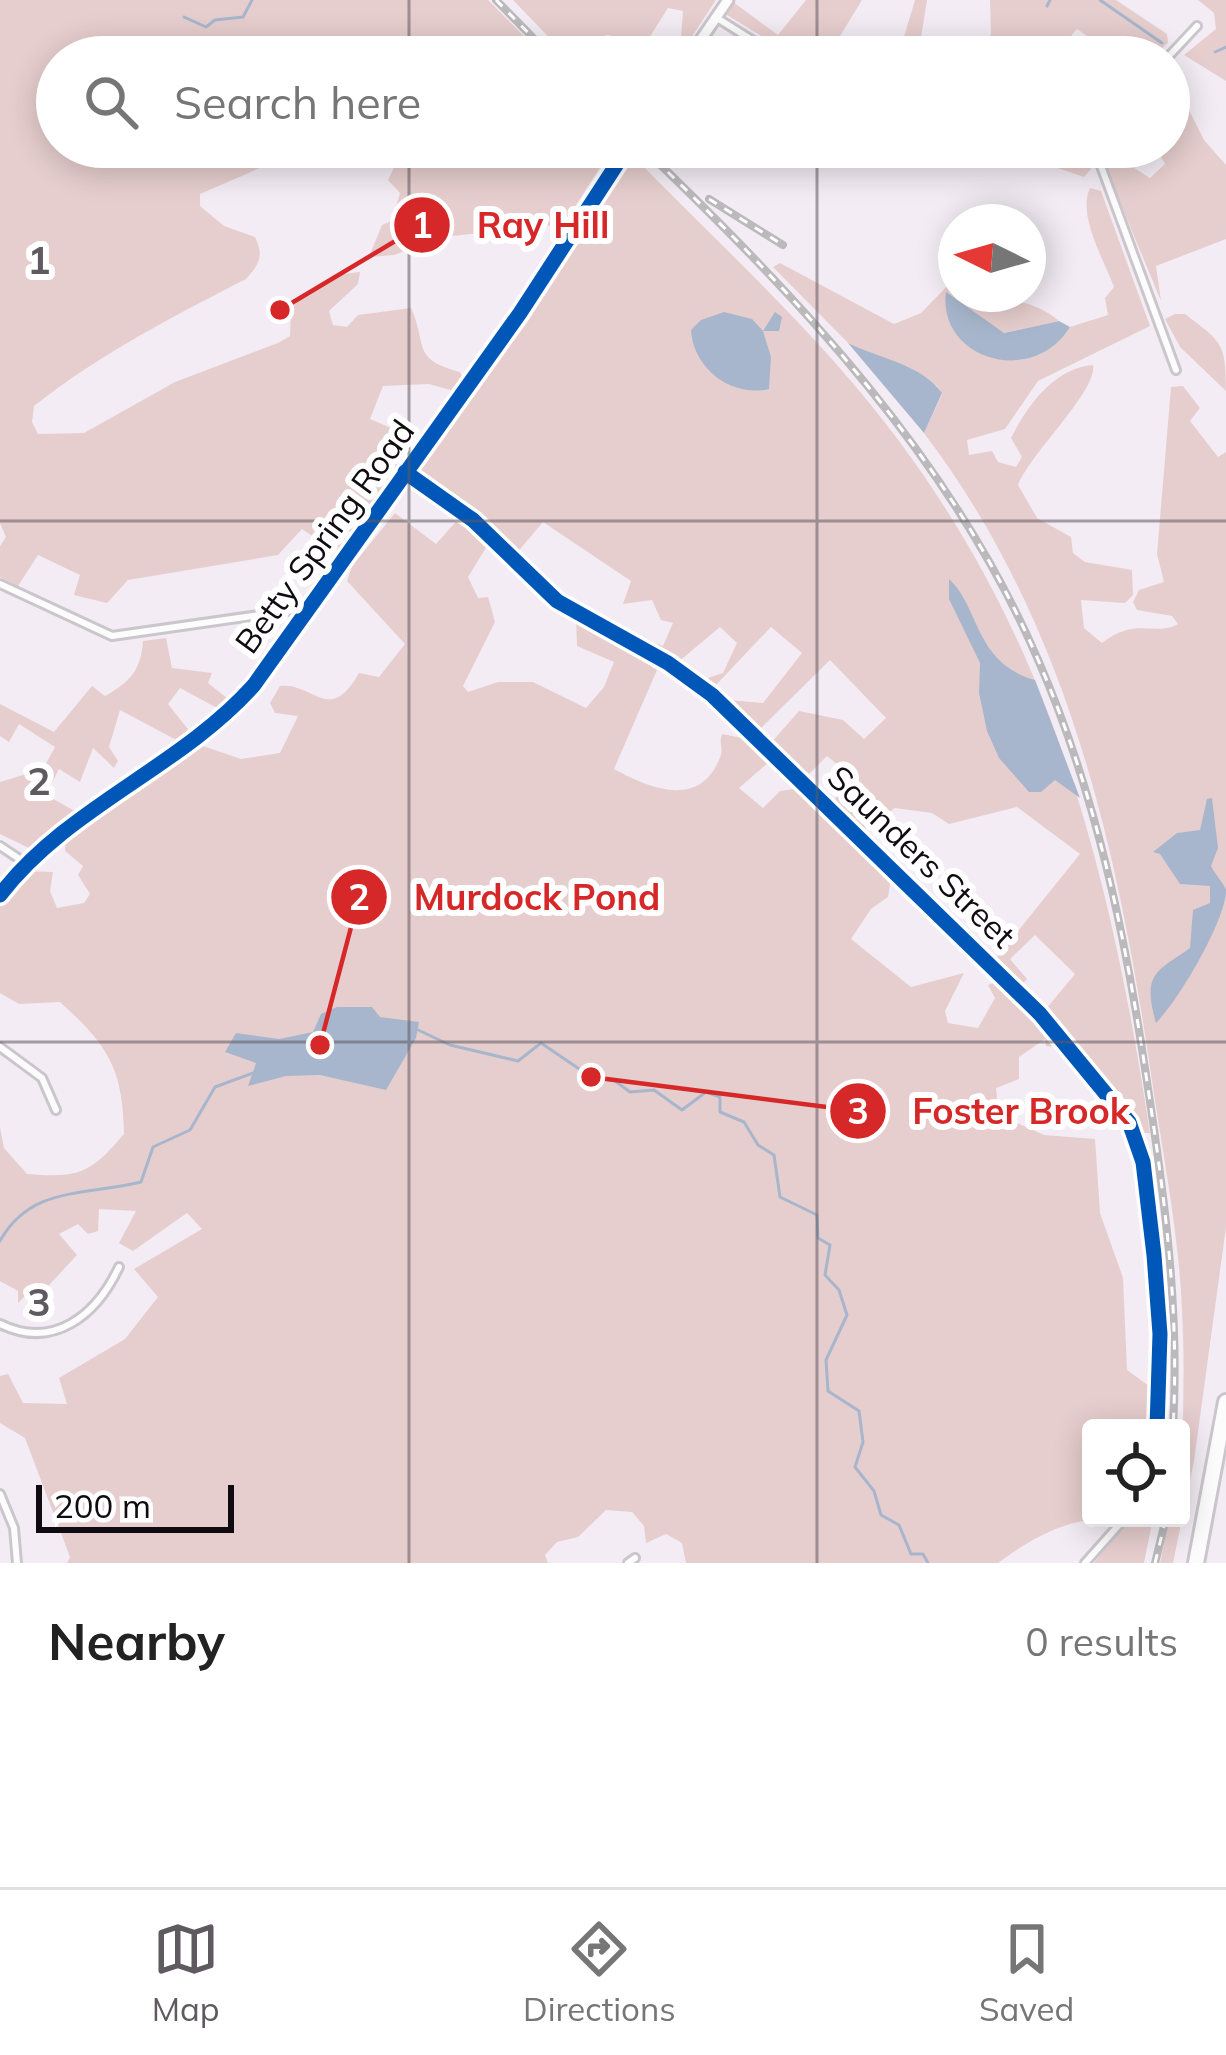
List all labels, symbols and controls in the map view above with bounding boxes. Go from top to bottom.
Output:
search box [36,36,1190,168]
icon: search [78,69,144,135]
text: Search here [174,74,421,130]
callout: Ray Hill [392,189,633,261]
text: 1 [411,202,433,247]
text: Ray Hill [477,202,609,247]
north arrow [938,204,1046,312]
text: 1 [27,235,51,284]
street label: Betty Spring Road [226,411,422,661]
text: 2 [27,756,51,805]
street label: Saunders Street [820,756,1024,956]
callout: Murdock Pond [329,861,684,933]
text: 2 [348,874,370,919]
text: Murdock Pond [414,874,660,919]
callout: Foster Brook [828,1075,1154,1147]
text: 3 [847,1088,869,1133]
text: Foster Brook [912,1088,1131,1133]
text: 3 [27,1277,51,1326]
map controls [1082,1419,1190,1527]
button: locate [1082,1419,1190,1527]
scale bar [36,1479,234,1532]
text: 200 m [54,1485,151,1526]
text: Nearby [48,1609,225,1673]
text: 0 results [1025,1617,1178,1666]
tab: Map [152,1916,220,2029]
tab: Directions [523,1916,676,2029]
tab: Saved [979,1916,1074,2029]

